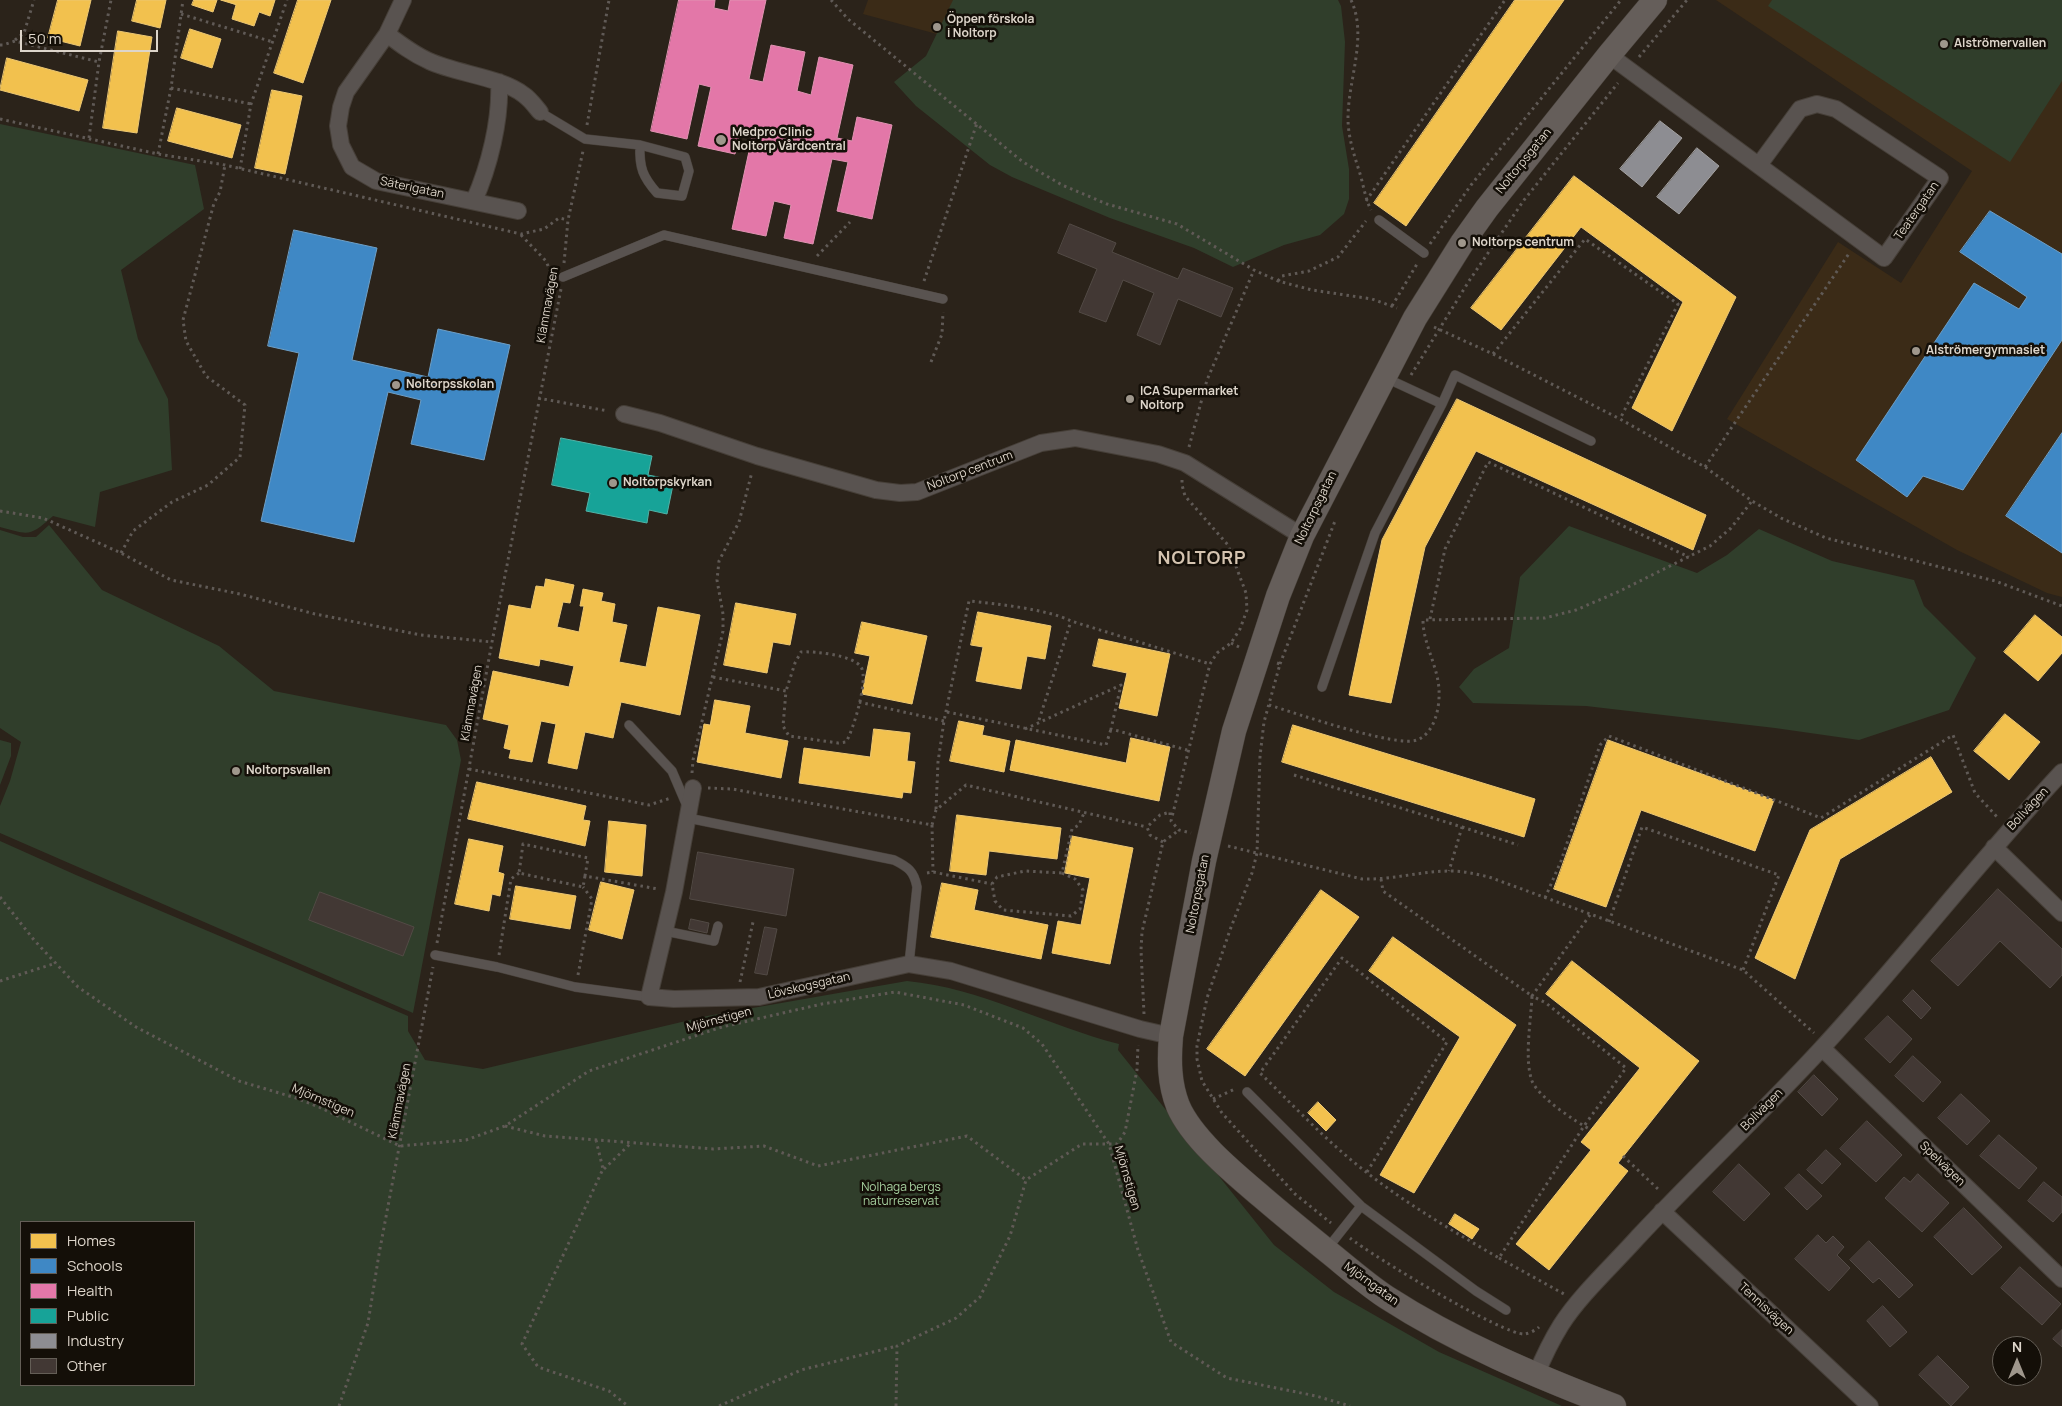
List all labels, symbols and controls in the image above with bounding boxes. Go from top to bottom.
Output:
place label: Öppen förskola i Noltorp [947,13,1035,41]
scale bar [22,20,160,52]
marker: Öppen förskola i Noltorp [931,21,943,33]
text: 50 m [28,28,62,49]
place label: Alströmervallen [1954,37,2046,51]
marker: Alströmervallen [1938,38,1950,50]
street label: Noltorpsgatan [1493,125,1555,197]
place label: Medpro Clinic Noltorp Vårdcentral [732,126,846,154]
marker: Medpro Clinic Noltorp Vårdcentral [714,133,728,147]
street label: Säterigatan [379,174,445,202]
street label: Teatergatan [1892,179,1942,243]
place label: Noltorps centrum [1472,236,1574,250]
marker: Noltorps centrum [1456,237,1468,249]
street label: Klämmavägen [534,266,562,344]
place label: Alströmergymnasiet [1926,344,2045,358]
marker: Alströmergymnasiet [1910,345,1922,357]
place label: Noltorpsskolan [406,378,494,392]
marker: Noltorpsskolan [390,379,402,391]
place label: ICA Supermarket Noltorp [1140,385,1238,413]
marker: ICA Supermarket Noltorp [1124,393,1136,405]
street label: Noltorp centrum [925,448,1015,494]
street label: Noltorpsgatan [1292,469,1340,547]
place label: Noltorpskyrkan [623,476,712,490]
marker: Noltorpskyrkan [607,477,619,489]
district label: NOLTORP [1157,548,1247,570]
street label: Klämmavägen [458,664,486,742]
place label: Noltorpsvallen [246,764,330,778]
marker: Noltorpsvallen [230,765,242,777]
street label: Bollvägen [2004,785,2052,833]
street label: Noltorpsgatan [1183,853,1213,935]
street label: Lövskogsgatan [767,970,851,1002]
street label: Mjörnstigen [685,1004,753,1036]
street label: Klämmavägen [386,1062,414,1140]
street label: Mjörnstigen [290,1081,356,1121]
street label: Bollvägen [1738,1086,1786,1134]
street label: Spelvägen [1916,1139,1968,1189]
street label: Mjörnstigen [1111,1144,1143,1212]
park label: Nolhaga bergs naturreservat [861,1181,941,1209]
legend [20,1221,195,1386]
text: Homes [67,1230,115,1251]
text: Schools [67,1255,123,1276]
street label: Mjörngatan [1341,1259,1401,1309]
text: Health [67,1280,113,1301]
street label: Tennisvägen [1736,1280,1796,1338]
text: Public [67,1305,109,1326]
text: Industry [67,1330,124,1351]
north arrow [1992,1336,2042,1386]
text: N [2012,1337,2022,1356]
text: Other [67,1355,107,1376]

